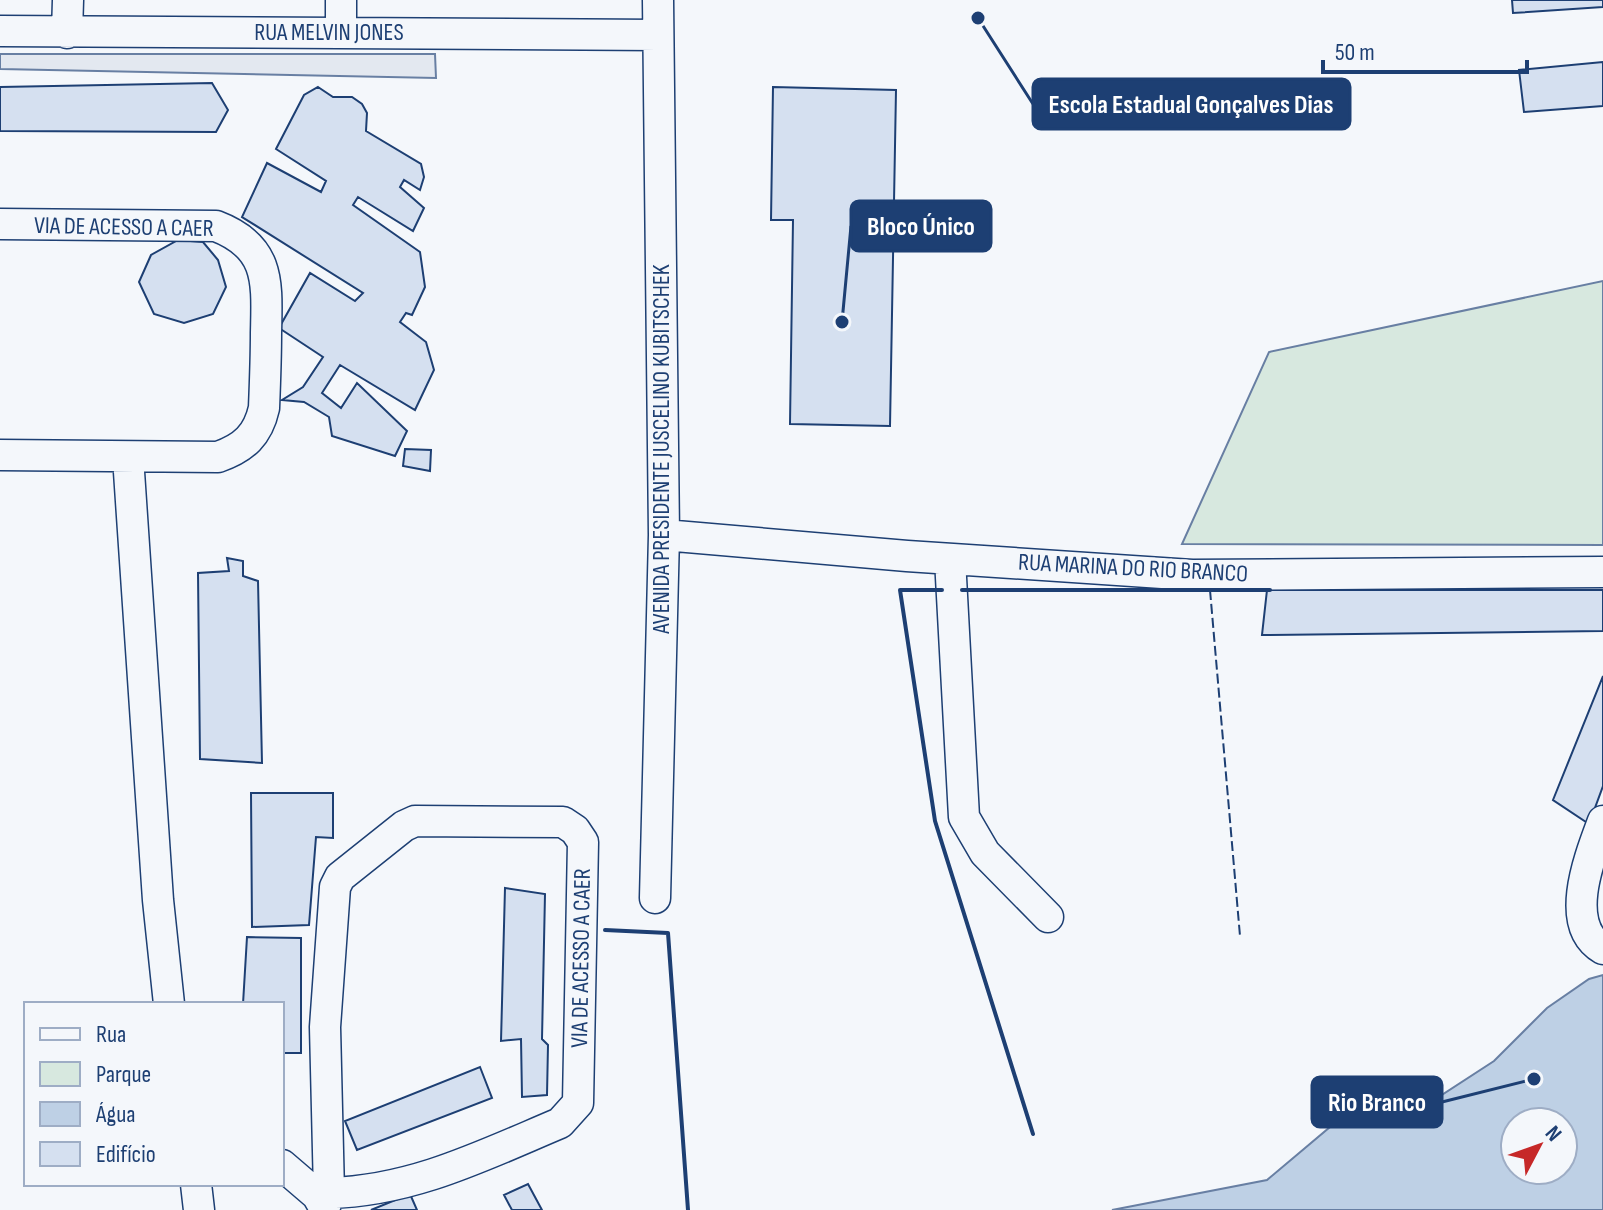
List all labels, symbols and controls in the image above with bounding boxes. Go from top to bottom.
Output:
street label: RUA MELVIN JONES [254,18,404,47]
scale bar [1323,24,1527,74]
text: 50 m [1335,38,1375,67]
callout: Escola Estadual Gonçalves Dias [1033,79,1350,129]
text: Escola Estadual Gonçalves Dias [1049,90,1333,121]
callout: Bloco Único [851,201,991,251]
street label: VIA DE ACESSO A CAER [34,211,214,243]
text: Bloco Único [867,212,975,243]
street label: AVENIDA PRESIDENTE JUSCELINO KUBITSCHEK [647,264,676,635]
street label: RUA MARINA DO RIO BRANCO [1017,548,1249,588]
street label: VIA DE ACESSO A CAER [565,868,597,1048]
legend [24,1002,284,1186]
text: Rua [96,1020,126,1049]
text: Parque [96,1060,151,1089]
callout: Rio Branco [1312,1077,1442,1127]
text: Rio Branco [1328,1088,1426,1119]
text: Água [95,1100,135,1129]
north arrow [1499,1106,1579,1186]
text: N [1539,1121,1567,1147]
text: Edifício [96,1140,156,1169]

